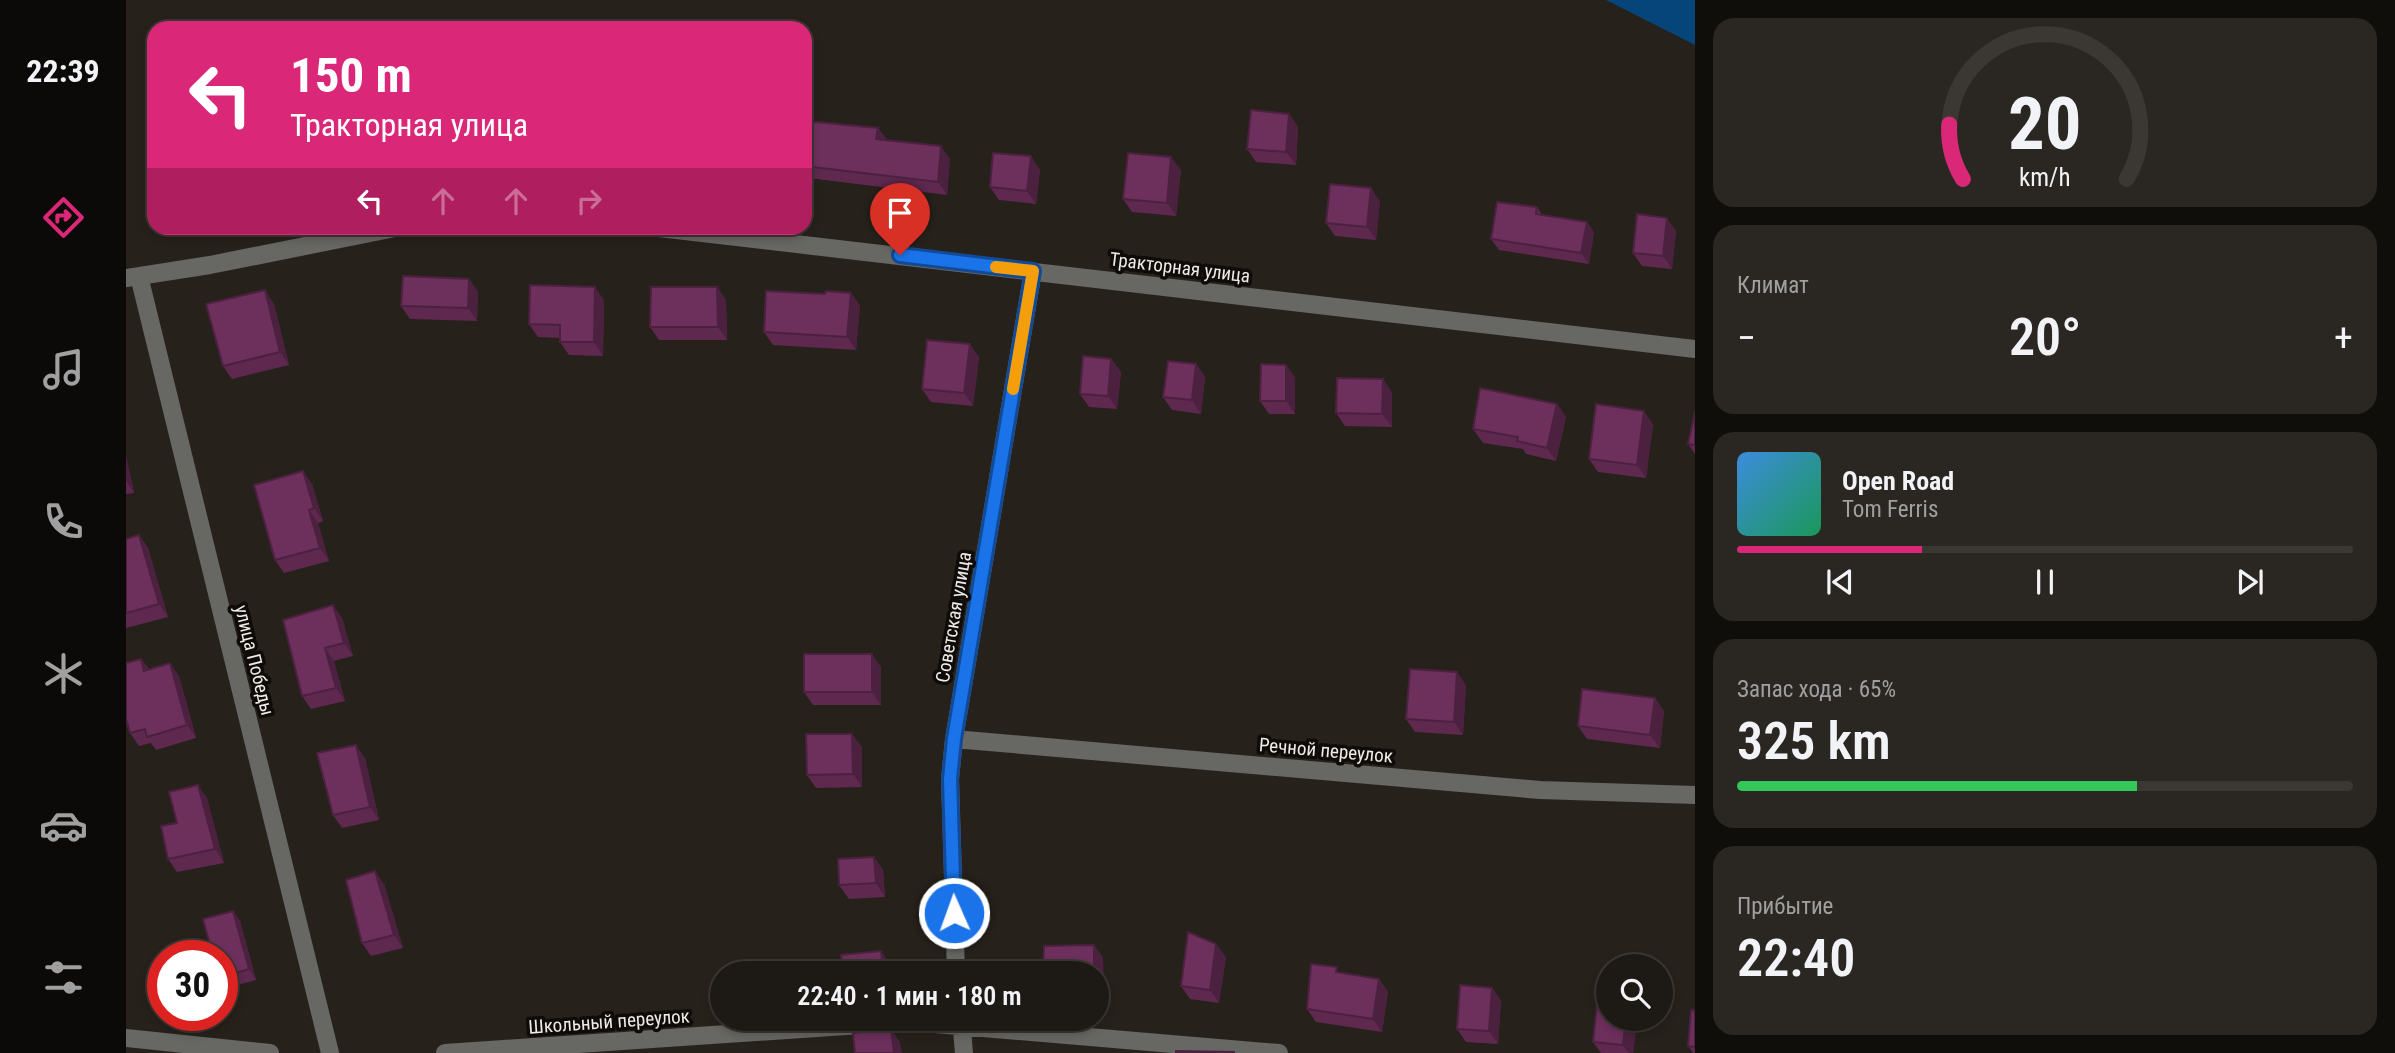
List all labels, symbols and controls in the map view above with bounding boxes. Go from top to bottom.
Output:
text: 150 m [290,47,412,104]
icon: left [175,49,266,140]
text: 22:39 [26,52,100,90]
text: 20 [2008,81,2082,167]
text: Тракторная улица [290,106,528,144]
text: km/h [2019,162,2071,191]
icon: left [351,182,389,220]
icon: ahead [424,182,462,220]
icon: ahead [497,182,535,220]
icon: right [570,182,608,220]
pin [870,183,930,255]
icon: directions [39,193,88,242]
icon: arrive [881,194,919,232]
street label: Тракторная улица [1108,247,1251,288]
text: Климат [1737,272,1809,299]
text: 20° [2009,307,2081,368]
text: − [1737,316,1756,360]
text: + [2334,316,2353,360]
icon: music [39,345,88,394]
text: Open Road [1842,466,1954,496]
text: Tom Ferris [1842,496,1938,523]
icon: phone [39,497,88,546]
street label: Советская улица [931,550,976,684]
icon: previous [1821,563,1859,601]
icon: pause [2026,563,2064,601]
icon: next [2231,563,2269,601]
street label: улица Победы [230,603,279,718]
icon: climate [39,649,88,698]
text: Запас хода · 65% [1737,676,1896,703]
text: 325 km [1737,711,1891,772]
street label: Речной переулок [1258,733,1394,768]
icon: car [39,801,88,850]
position arrow [917,876,991,950]
text: Прибытие [1737,893,1833,920]
text: 22:40 [1737,928,1855,989]
speed limit sign: 30 [147,940,238,1031]
icon: filters [39,953,88,1002]
map controls [1596,954,1673,1031]
button: search [1596,954,1673,1031]
text: 22:40 · 1 мин · 180 m [797,981,1022,1011]
street label: Школьный переулок [528,1004,691,1039]

